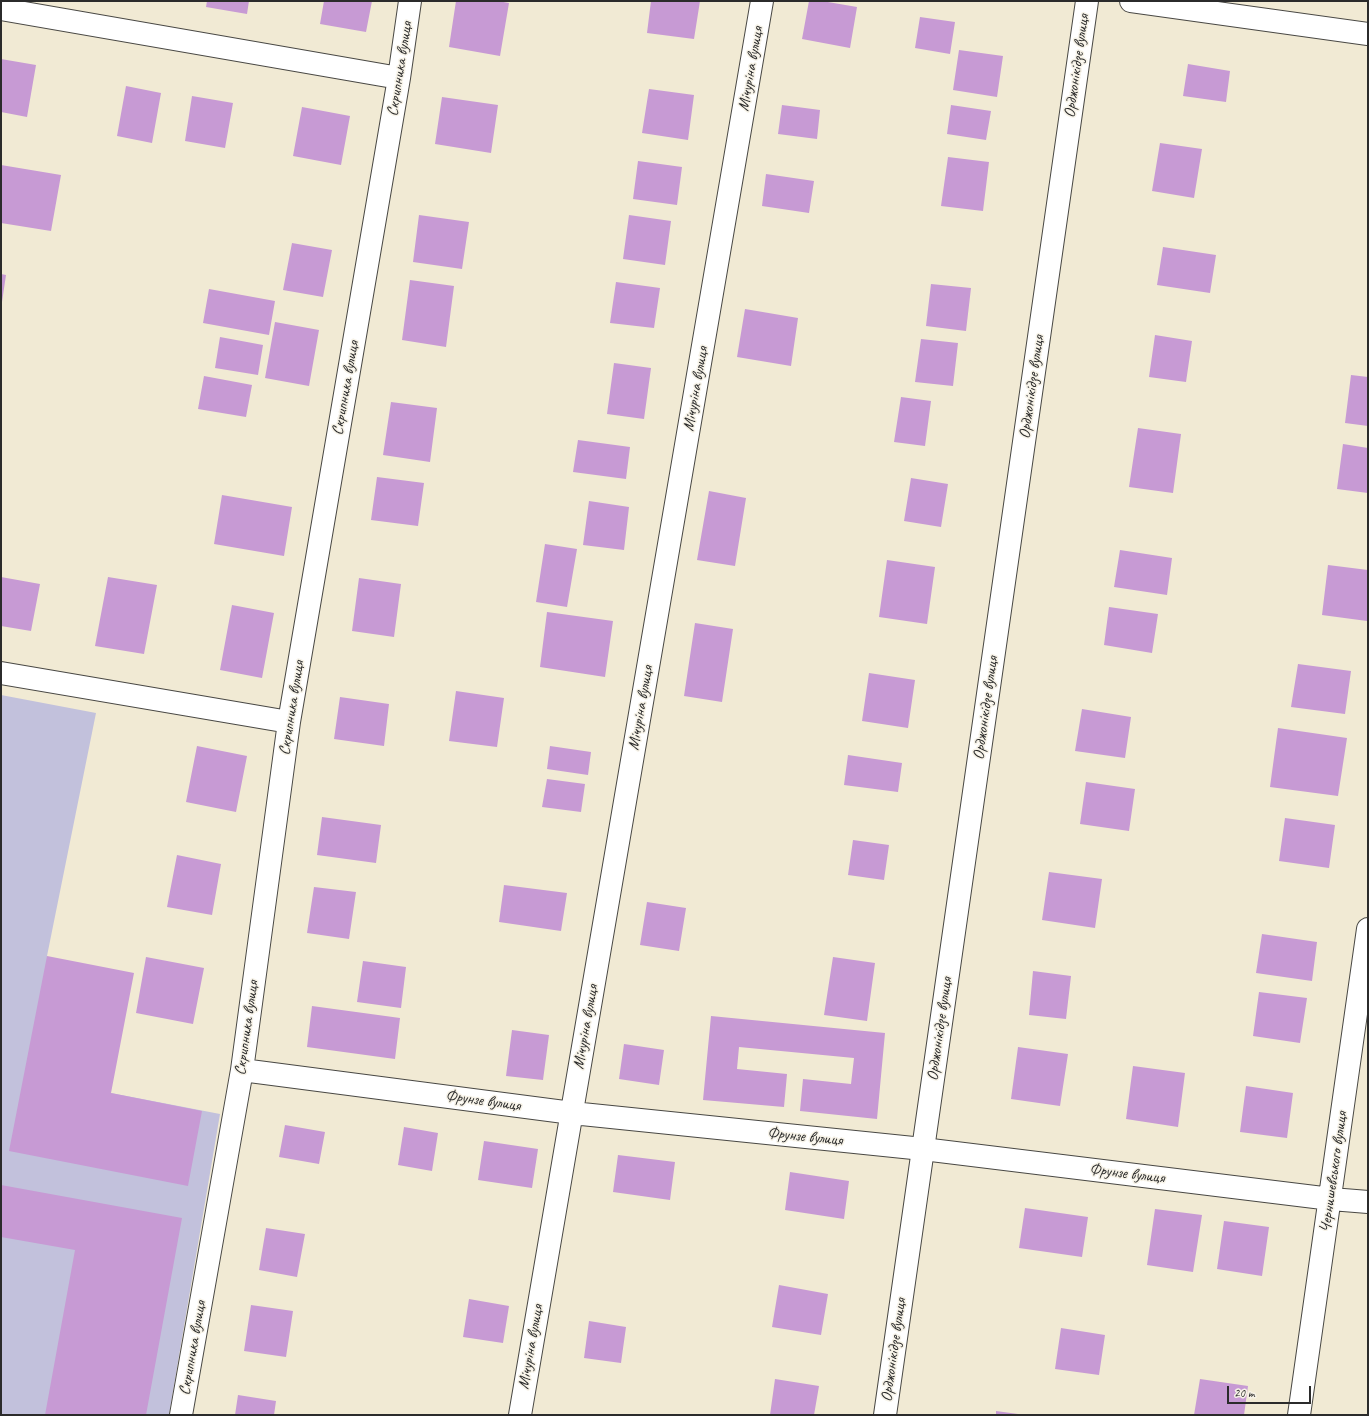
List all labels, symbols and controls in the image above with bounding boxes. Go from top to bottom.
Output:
street label: Орджонікідзе вулиця [1060,13,1094,119]
street label: Скрипника вулиця [383,20,417,118]
street label: Мічуріна вулиця [734,25,768,113]
street label: Орджонікідзе вулиця [1015,334,1049,440]
street label: Скрипника вулиця [328,339,364,437]
street label: Мічуріна вулиця [679,345,713,433]
street label: Орджонікідзе вулиця [969,655,1003,761]
street label: Скрипника вулиця [275,659,309,757]
street label: Мічуріна вулиця [624,664,658,752]
street label: Орджонікідзе вулиця [923,976,957,1082]
street label: Скрипника вулиця [231,979,263,1077]
street label: Мічуріна вулиця [569,983,603,1071]
street label: Фрунзе вулиця [444,1086,522,1116]
street label: Чернишевського вулиця [1316,1110,1352,1234]
street label: Фрунзе вулиця [767,1124,843,1150]
street label: Фрунзе вулиця [1088,1160,1166,1188]
street label: Орджонікідзе вулиця [877,1297,911,1403]
street label: Скрипника вулиця [175,1299,211,1397]
street label: Мічуріна вулиця [514,1303,548,1391]
scale bar [1229,1378,1313,1404]
text: 20 m [1234,1385,1254,1401]

